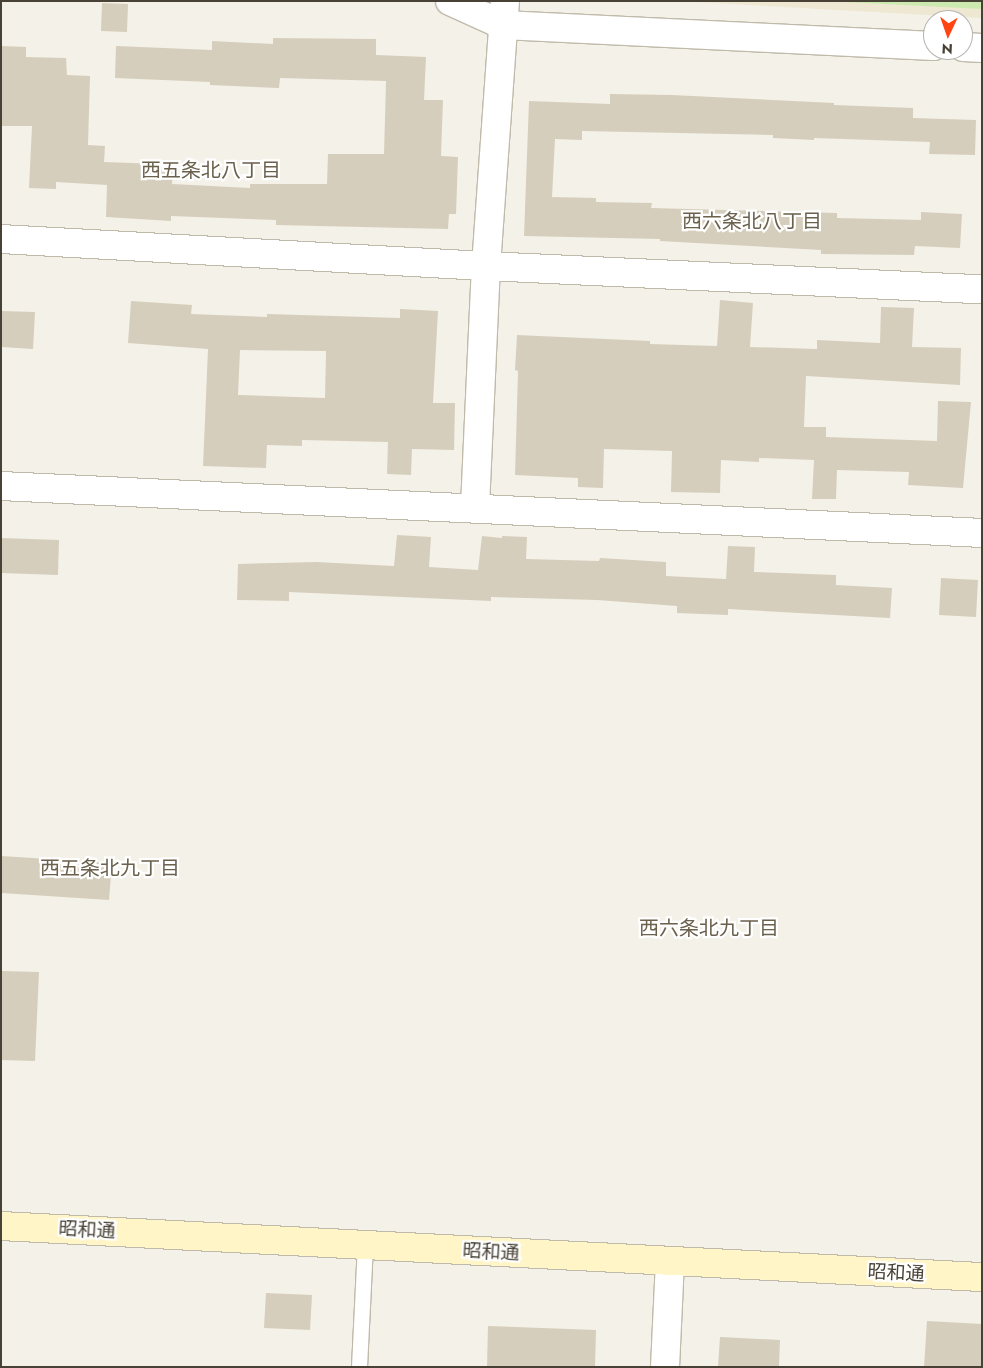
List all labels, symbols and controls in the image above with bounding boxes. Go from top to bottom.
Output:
north arrow [923,10,973,60]
text: N [941,39,953,59]
district label: 西五条北八丁目 [141,158,281,182]
district label: 西六条北八丁目 [682,209,822,233]
district label: 西五条北九丁目 [40,856,180,880]
district label: 西六条北九丁目 [639,916,779,940]
street label: 昭和通 [58,1217,116,1243]
street label: 昭和通 [462,1239,520,1265]
street label: 昭和通 [867,1260,925,1286]

